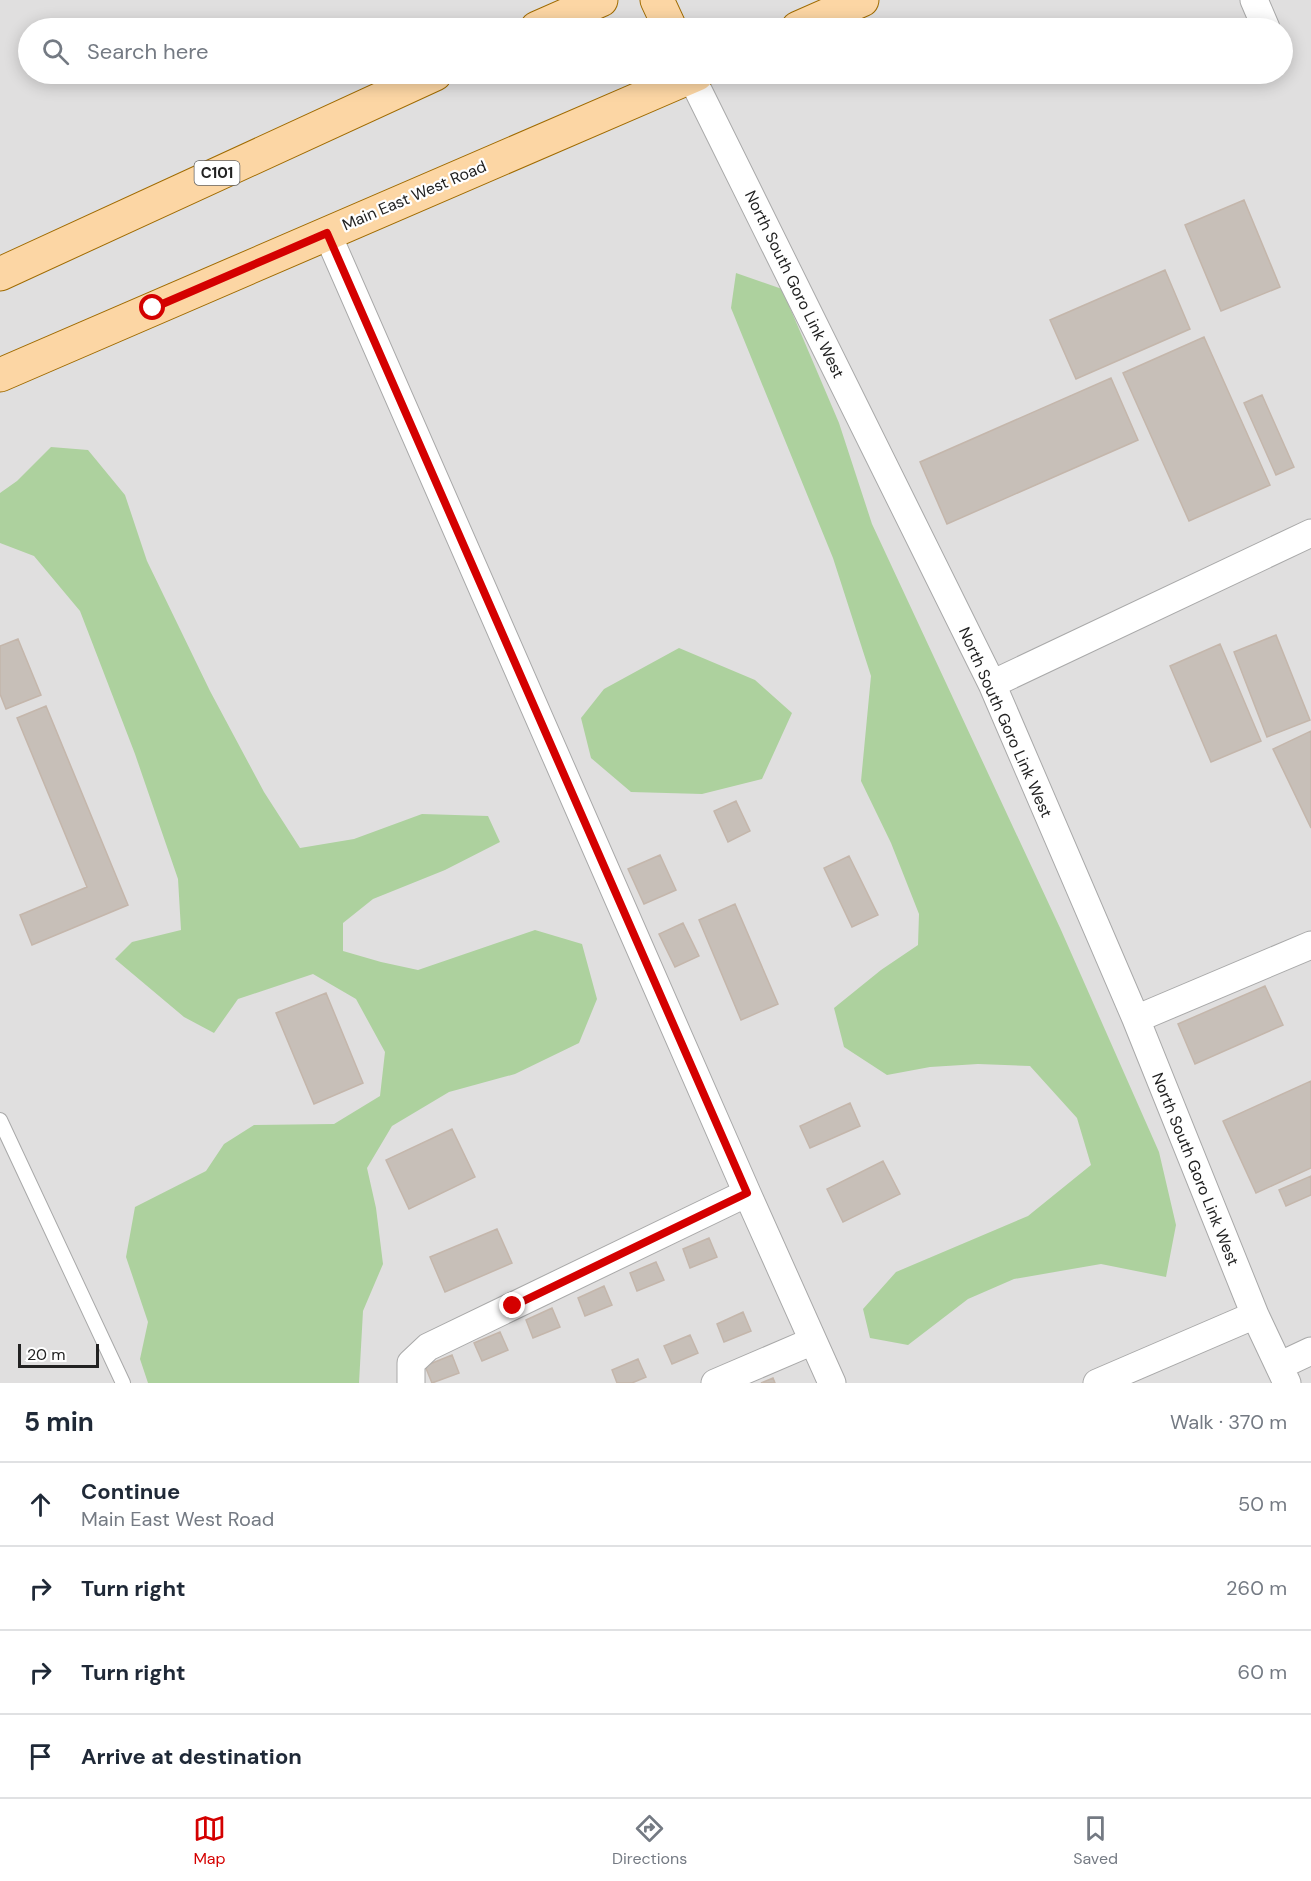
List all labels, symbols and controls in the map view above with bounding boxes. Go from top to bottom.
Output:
search box [18,18,1293,84]
icon: search [39,35,72,68]
text: Search here [87,37,208,66]
street label: Main East West Road [339,156,489,235]
road number: C101 [194,161,240,185]
street label: North South Goro Link West [740,187,849,382]
route start [139,294,165,320]
street label: North South Goro Link West [954,624,1057,821]
street label: North South Goro Link West [1147,1070,1244,1269]
route end [499,1292,525,1318]
scale bar [18,1341,99,1368]
text: 20 m [27,1344,66,1365]
text: 5 min [24,1405,94,1439]
text: Walk · 370 m [1170,1409,1287,1435]
text: Continue [81,1477,180,1506]
icon: ahead [24,1488,57,1521]
text: 50 m [1238,1491,1287,1517]
text: Main East West Road [81,1506,274,1532]
icon: right [24,1572,57,1605]
text: Turn right [81,1574,186,1603]
text: 260 m [1226,1575,1287,1601]
icon: right [24,1656,57,1689]
text: Turn right [81,1658,186,1687]
text: 60 m [1238,1659,1287,1685]
icon: arrive [24,1740,57,1773]
text: Arrive at destination [81,1742,302,1771]
tab: Map [193,1812,226,1869]
tab: Directions [612,1812,687,1869]
tab: Saved [1073,1812,1118,1869]

